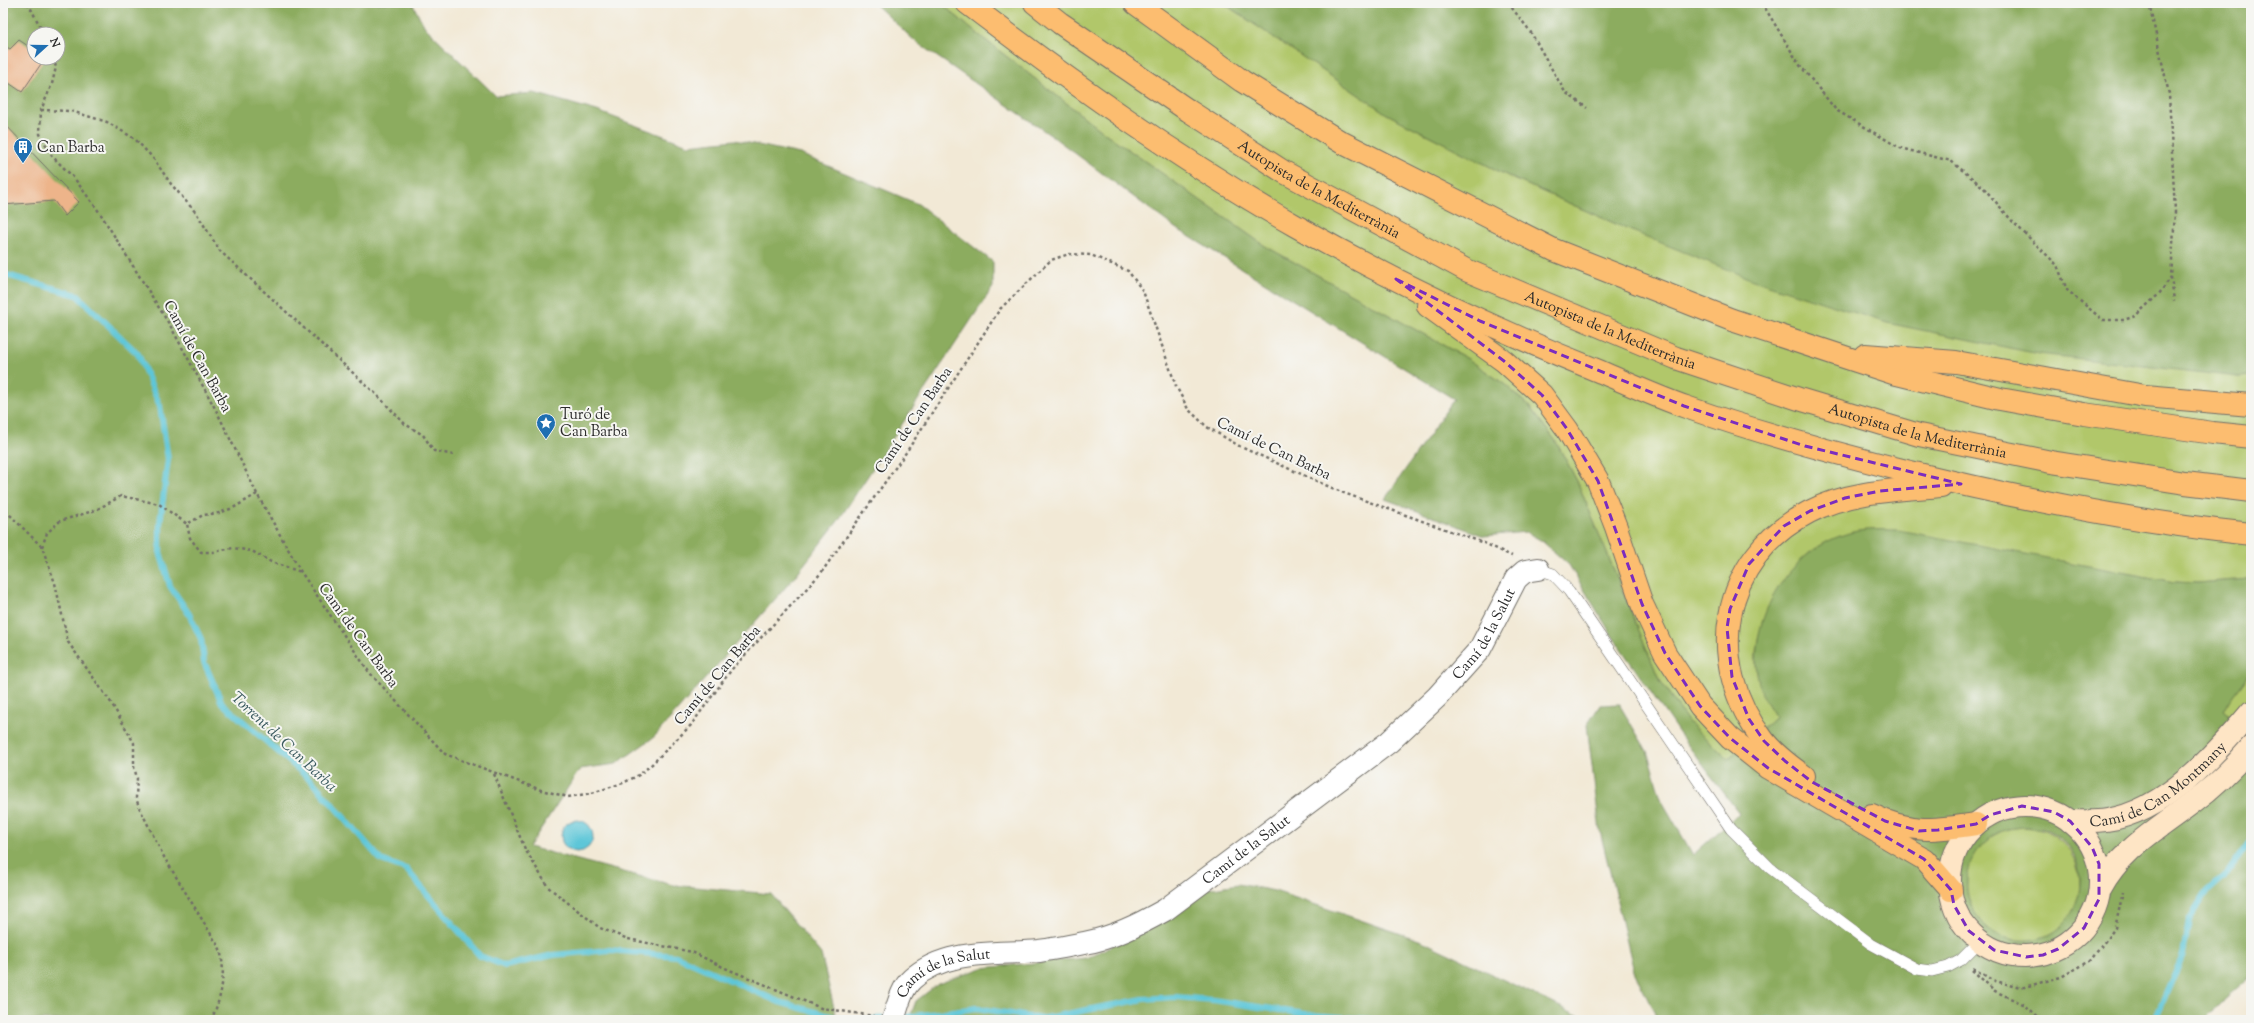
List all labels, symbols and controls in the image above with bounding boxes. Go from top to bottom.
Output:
north arrow [26,26,66,66]
text: N [45,35,64,50]
building icon: Can Barba [12,136,34,164]
street label: Autopista de la Mediterrània [1233,136,1404,245]
place label: Can Barba [37,138,105,159]
street label: Autopista de la Mediterrània [1521,287,1698,376]
street label: Camí de Can Barba [157,297,236,416]
street label: Camí de Can Barba [871,363,958,478]
street label: Autopista de la Mediterrània [1825,399,2009,465]
place label: Turó de Can Barba [560,405,628,443]
place icon: Turó de Can Barba [535,412,557,440]
street label: Camí de Can Barba [1213,413,1334,486]
street label: Camí de Can Barba [313,579,403,693]
street label: Camí de la Salut [1448,585,1521,685]
street label: Camí de Can Barba [670,621,766,731]
water label: Torrent de Can Barba [225,687,342,798]
street label: Camí de Can Montmany [2089,737,2232,833]
street label: Camí de la Salut [1198,811,1295,891]
street label: Camí de la Salut [892,944,991,1002]

